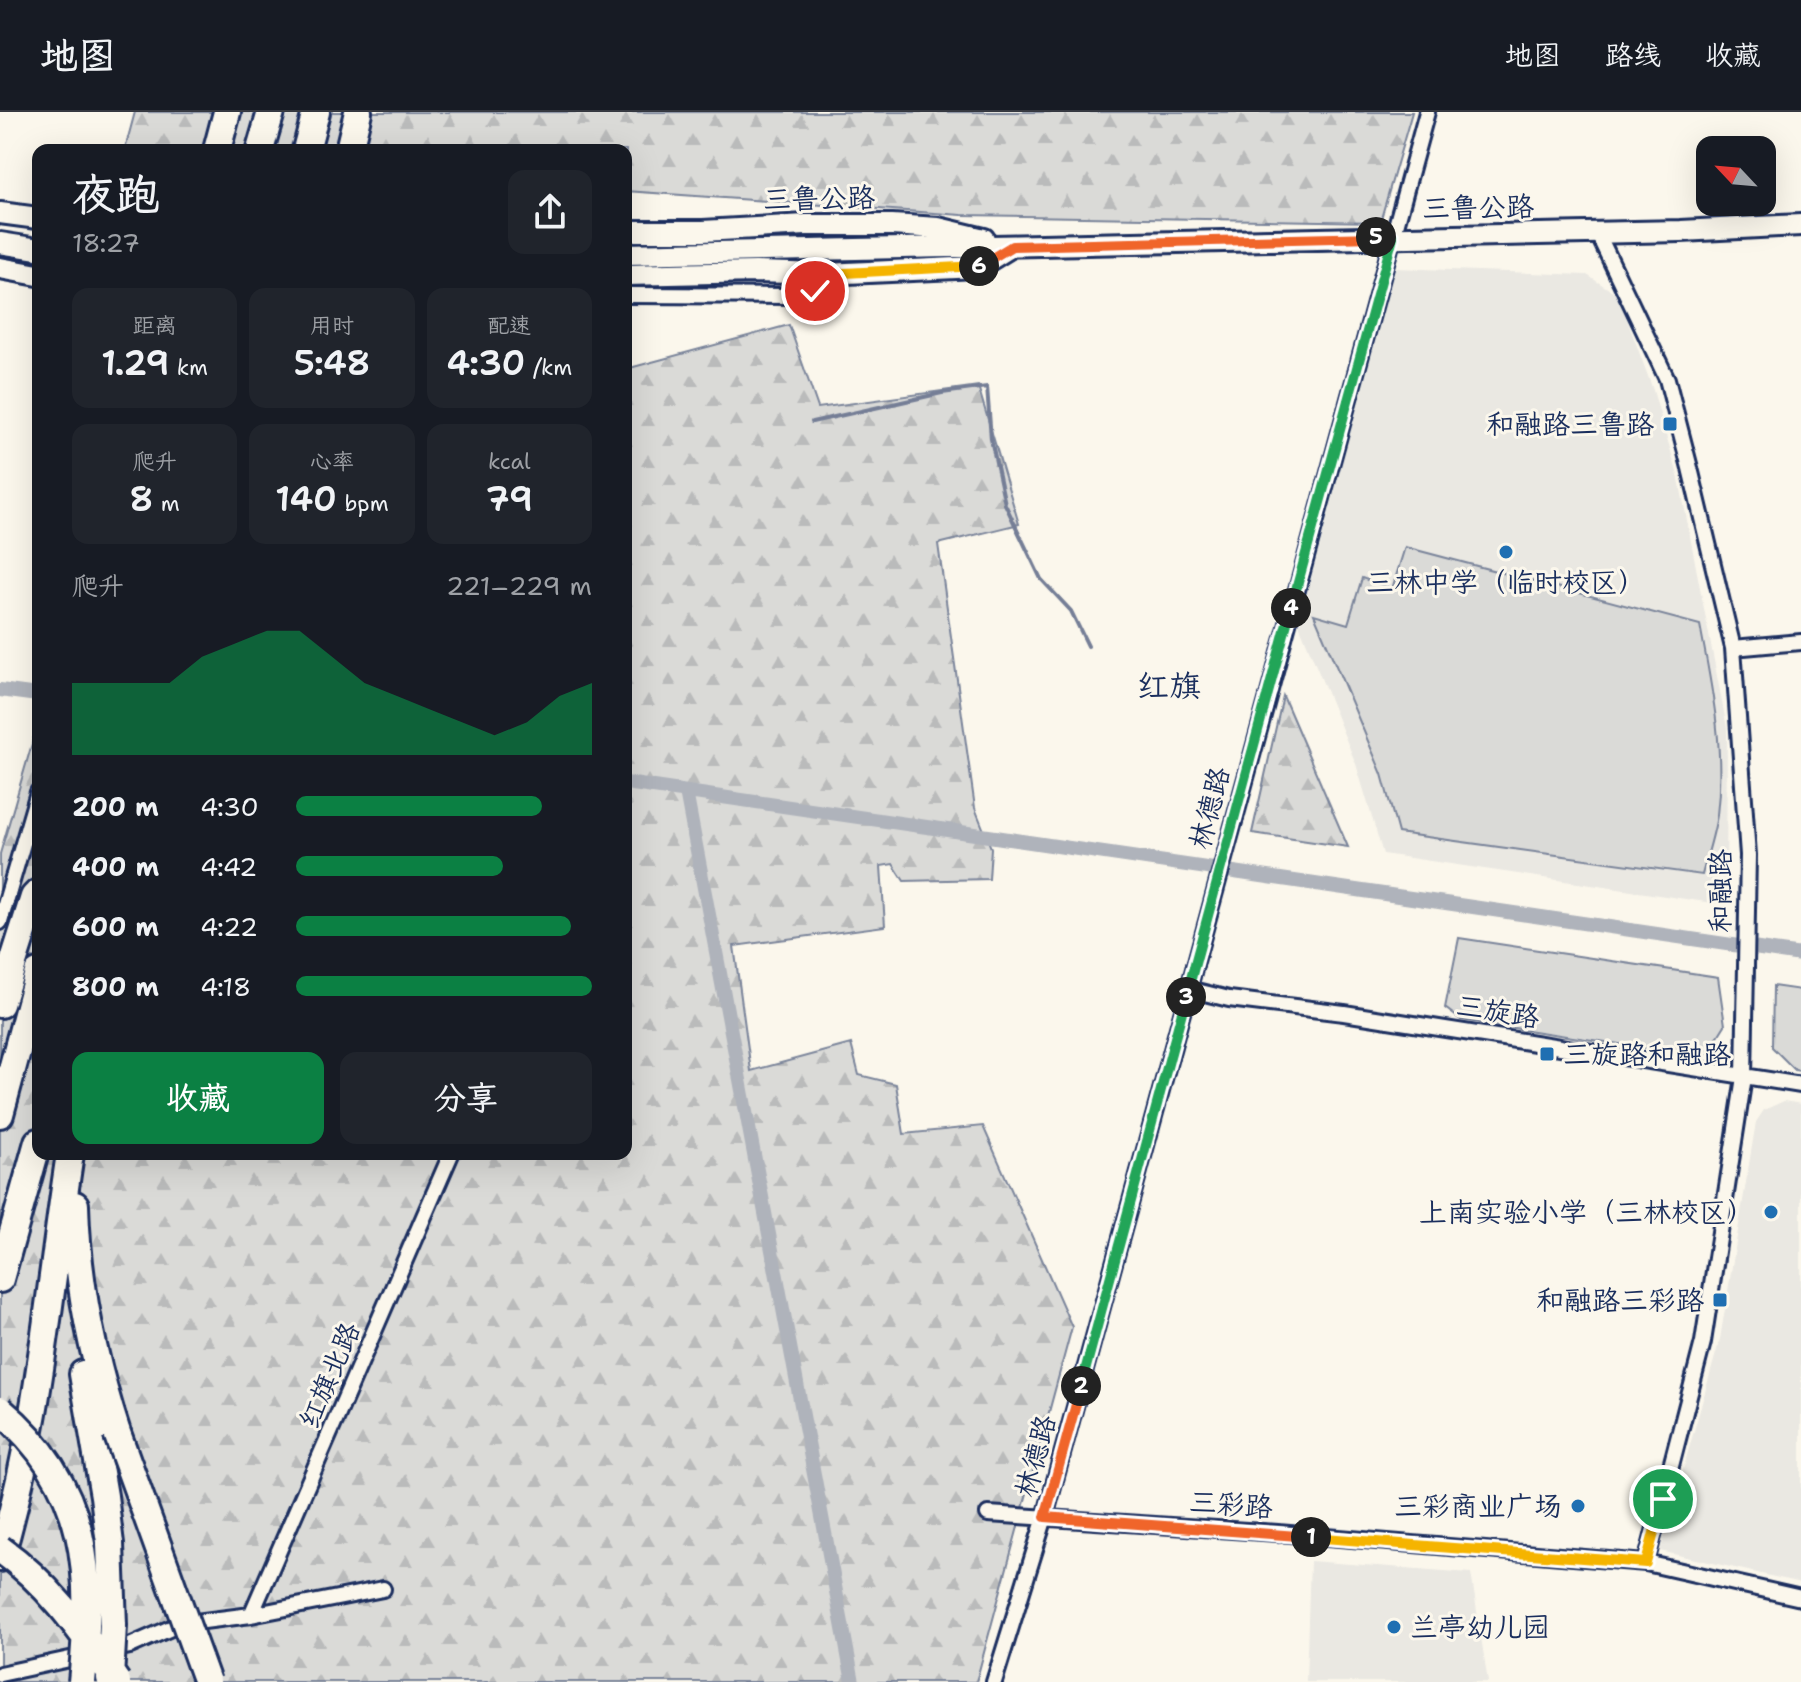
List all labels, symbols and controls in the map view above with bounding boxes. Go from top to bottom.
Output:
text: 地图 [40,30,116,81]
text: 地图 [1505,36,1561,74]
text: 路线 [1605,36,1661,74]
text: 收藏 [1705,36,1761,74]
north arrow [1696,136,1776,216]
map controls [1696,136,1776,216]
text: 夜跑 [72,165,160,224]
button: share [508,170,592,254]
street label: 三鲁公路 [763,178,875,218]
street label: 三鲁公路 [1422,187,1534,227]
pin: 5 [1356,217,1396,257]
text: 5 [1369,222,1383,251]
text: 18:27 [72,225,140,260]
pin: 6 [959,246,999,286]
text: 6 [971,251,987,280]
pin [781,257,849,325]
icon: check [793,269,837,313]
text: 距离 [133,311,177,340]
text: 用时 [310,311,354,340]
text: 配速 [487,311,531,340]
text: 1.29 [101,340,169,386]
text: 5:48 [294,340,370,386]
text: 4:30 [446,340,525,386]
text: km [169,353,208,382]
text: /km [525,353,572,382]
place label: 和融路三鲁路 [1486,405,1654,443]
marker: 和融路三鲁路 [1661,415,1679,433]
text: 爬升 [133,447,177,476]
text: 心率 [310,447,354,476]
text: kcal [488,447,531,476]
text: 8 [130,476,153,522]
text: 140 [275,476,337,522]
text: 79 [486,476,533,522]
text: m [153,489,180,518]
text: bpm [337,489,389,518]
marker: 三林中学（临时校区） [1497,543,1515,561]
place label: 三林中学（临时校区） [1366,563,1646,601]
text: 爬升 [72,568,124,603]
text: 221–229 m [446,568,592,603]
pin: 4 [1271,588,1311,628]
text: 4 [1283,593,1299,622]
district label: 红旗 [1137,664,1201,707]
street label: 林德路 [1180,763,1238,853]
text: 200 m [72,789,159,824]
text: 4:30 [200,789,259,824]
text: 400 m [72,849,159,884]
text: 4:42 [200,849,257,884]
street label: 和融路 [1701,849,1739,933]
text: 600 m [72,909,159,944]
text: 4:22 [200,909,258,944]
text: 800 m [72,969,159,1004]
text: 4:18 [200,969,251,1004]
pin: 3 [1166,977,1206,1017]
text: 3 [1178,982,1194,1011]
street label: 三旋路 [1454,986,1542,1036]
place label: 三旋路和融路 [1563,1035,1731,1073]
marker: 三旋路和融路 [1538,1045,1556,1063]
button: 收藏 [72,1052,324,1144]
button: 分享 [340,1052,592,1144]
place label: 上南实验小学（三林校区） [1419,1193,1755,1231]
marker: 上南实验小学（三林校区） [1762,1203,1780,1221]
place label: 和融路三彩路 [1536,1281,1704,1319]
marker: 和融路三彩路 [1711,1291,1729,1309]
street label: 红旗北路 [290,1316,368,1434]
pin: 2 [1061,1366,1101,1406]
text: 2 [1073,1371,1089,1400]
street label: 林德路 [1006,1411,1064,1501]
pin [1629,1465,1697,1533]
icon: arrive [1641,1477,1685,1521]
street label: 三彩路 [1188,1482,1274,1526]
place label: 三彩商业广场 [1394,1487,1562,1525]
marker: 三彩商业广场 [1569,1497,1587,1515]
pin: 1 [1291,1517,1331,1557]
text: 1 [1306,1522,1316,1551]
place label: 兰亭幼儿园 [1410,1608,1550,1646]
marker: 兰亭幼儿园 [1385,1618,1403,1636]

